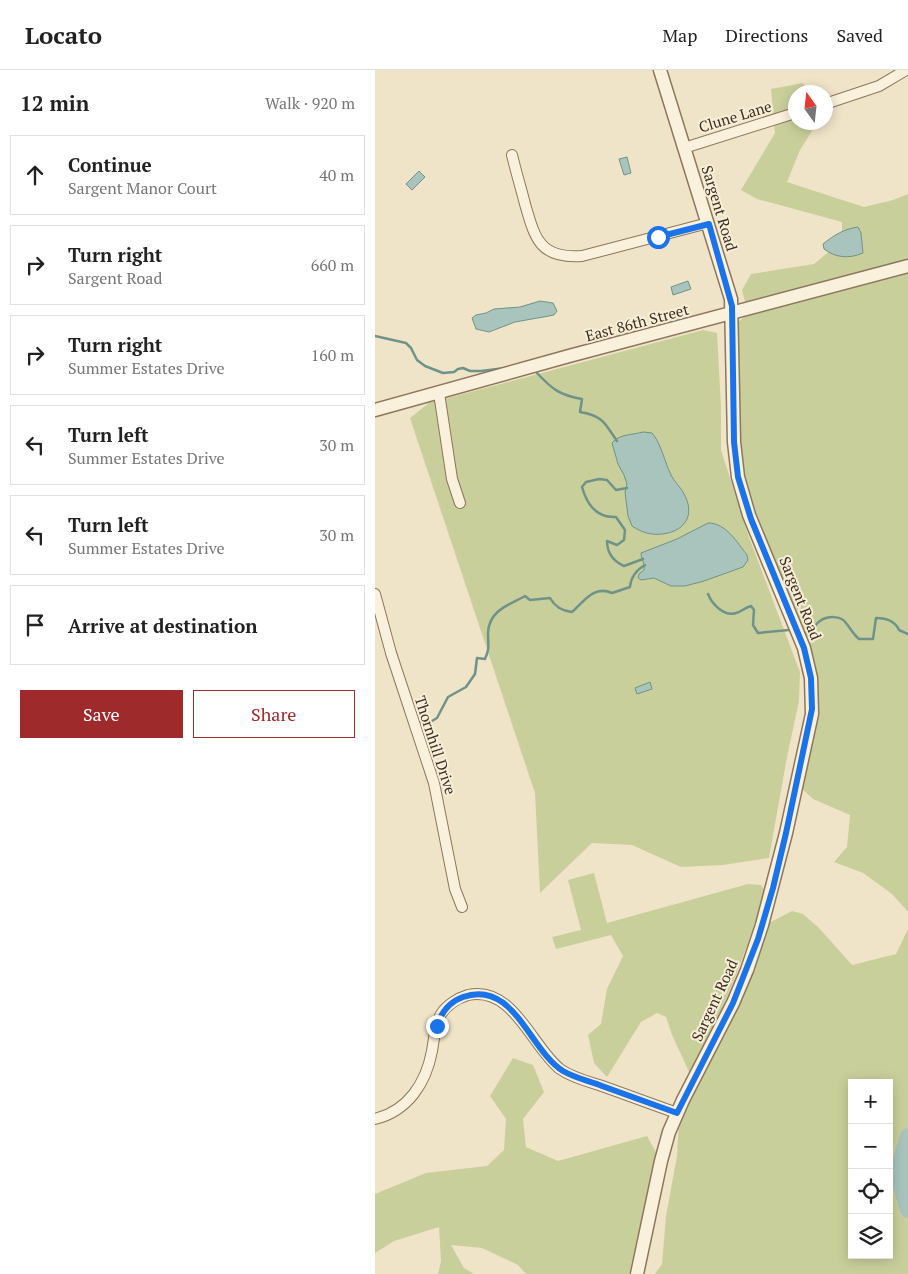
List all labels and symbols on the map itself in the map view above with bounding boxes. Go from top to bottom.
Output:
north arrow [788,85,833,130]
street label: Clune Lane [696,95,774,137]
street label: Sargent Road [698,163,742,253]
route start [647,226,670,249]
street label: East 86th Street [583,299,691,345]
street label: Sargent Road [775,553,827,643]
street label: Thornhill Drive [411,693,461,797]
street label: Sargent Road [686,956,742,1044]
route end [426,1015,449,1038]

